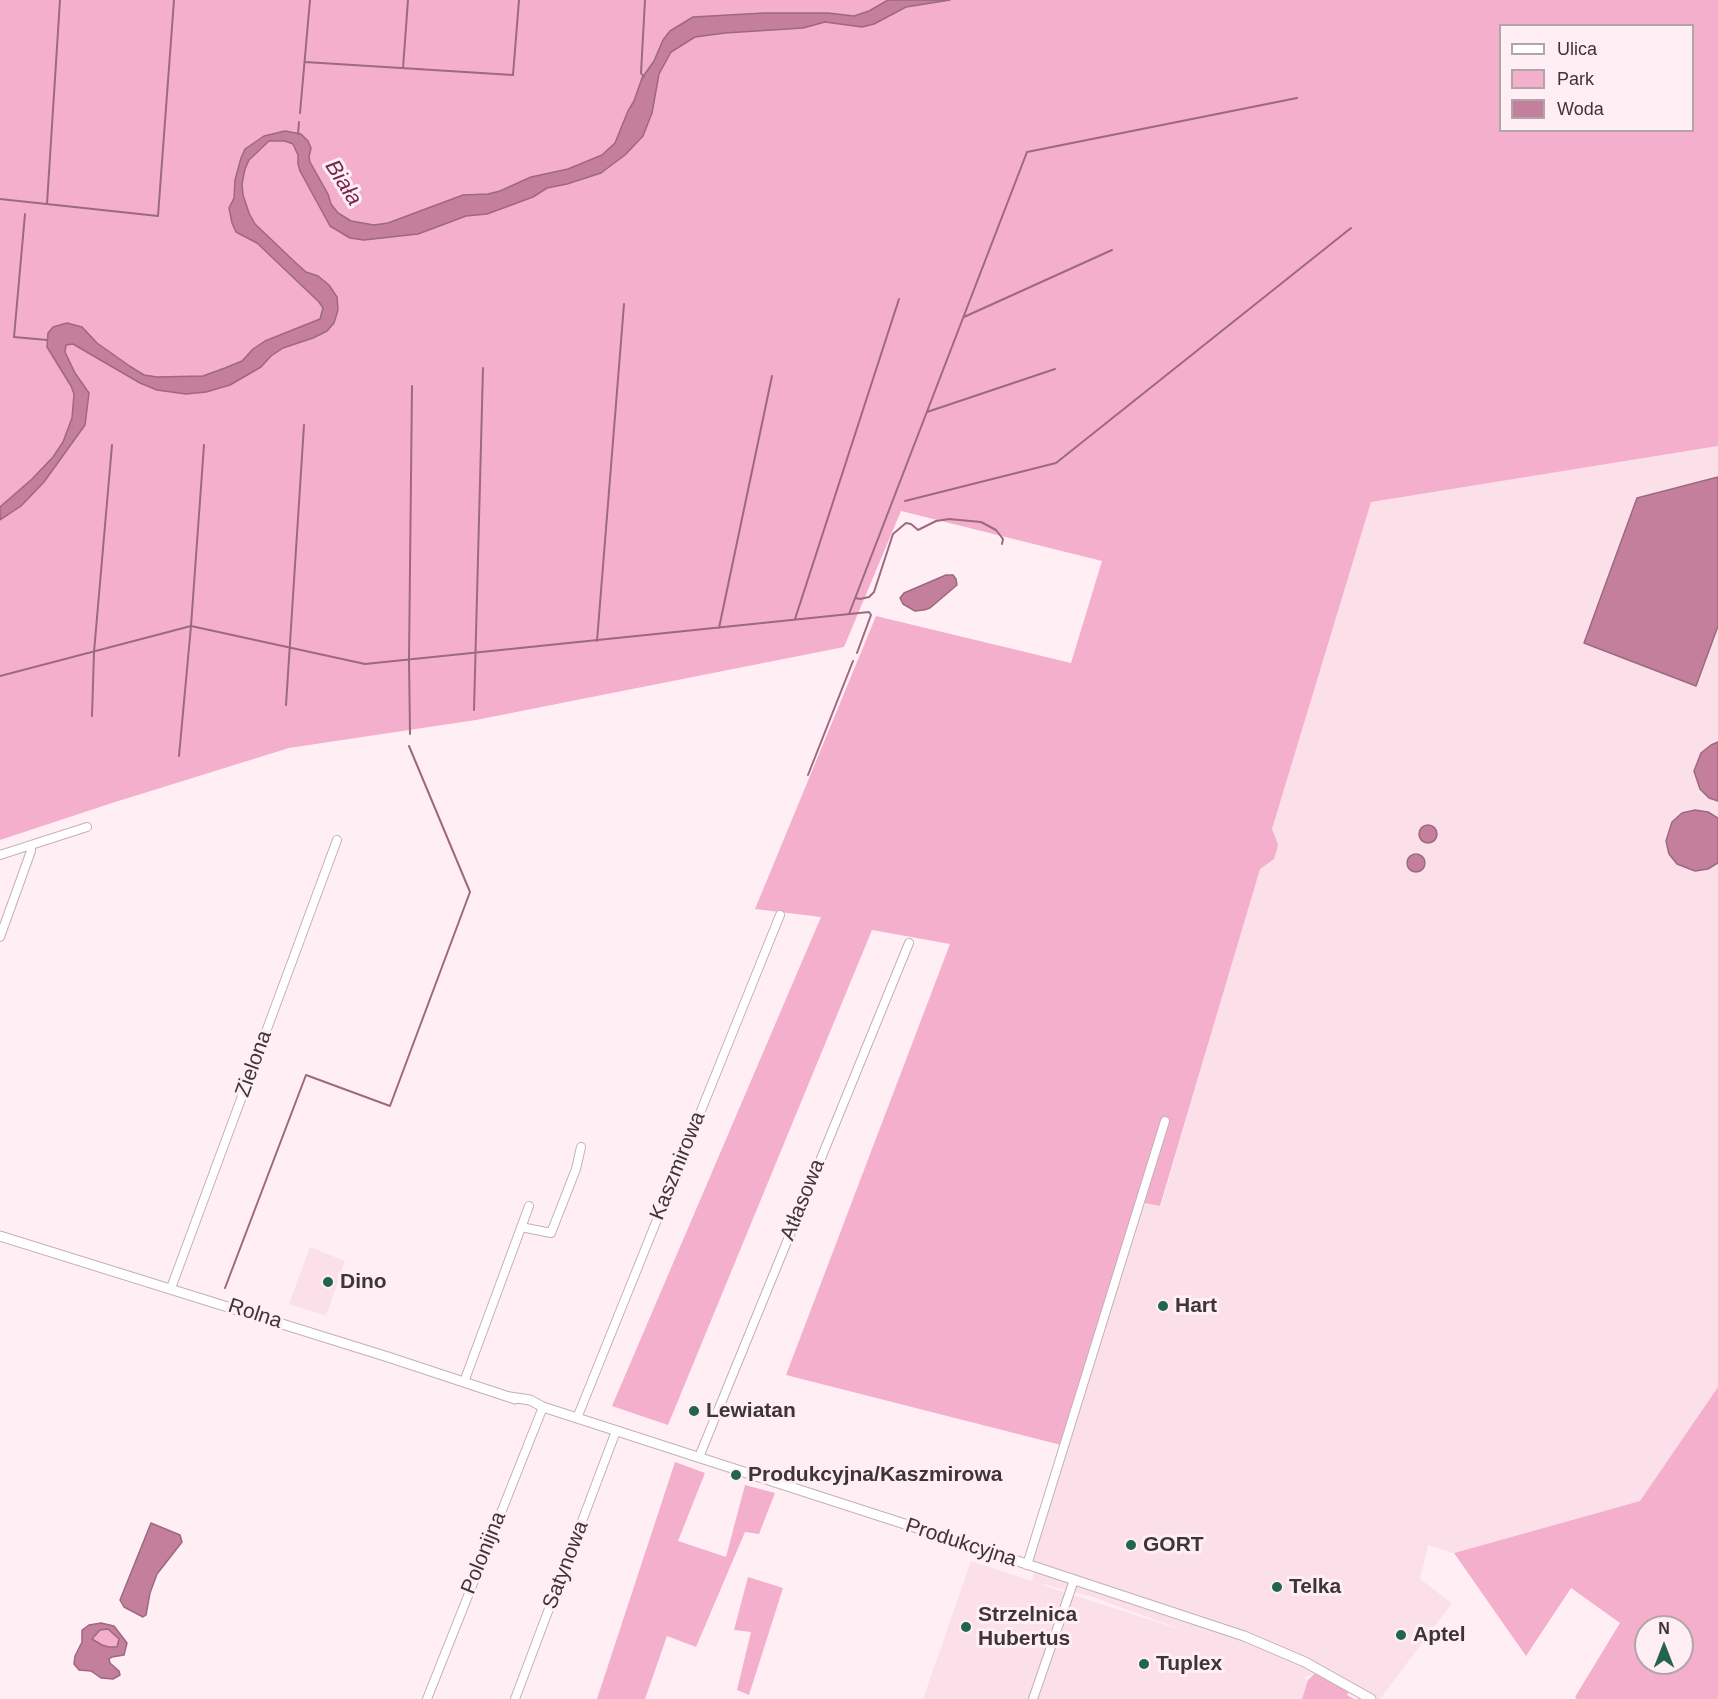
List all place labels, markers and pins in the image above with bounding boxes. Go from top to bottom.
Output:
place label: Dino [340,1269,387,1295]
marker: Dino [321,1275,335,1289]
place label: Hart [1175,1293,1217,1319]
marker: Hart [1156,1299,1170,1313]
place label: Lewiatan [706,1398,796,1424]
marker: Lewiatan [687,1404,701,1418]
place label: Produkcyjna/Kaszmirowa [748,1462,1002,1488]
marker: Produkcyjna/Kaszmirowa [729,1468,743,1482]
place label: GORT [1143,1532,1204,1558]
marker: GORT [1124,1538,1138,1552]
place label: Telka [1289,1574,1341,1600]
marker: Telka [1270,1580,1284,1594]
place label: Strzelnica Hubertus [978,1602,1077,1652]
marker: Strzelnica Hubertus [959,1620,973,1634]
place label: Aptel [1413,1622,1466,1648]
marker: Aptel [1394,1628,1408,1642]
place label: Tuplex [1156,1651,1222,1677]
marker: Tuplex [1137,1657,1151,1671]

